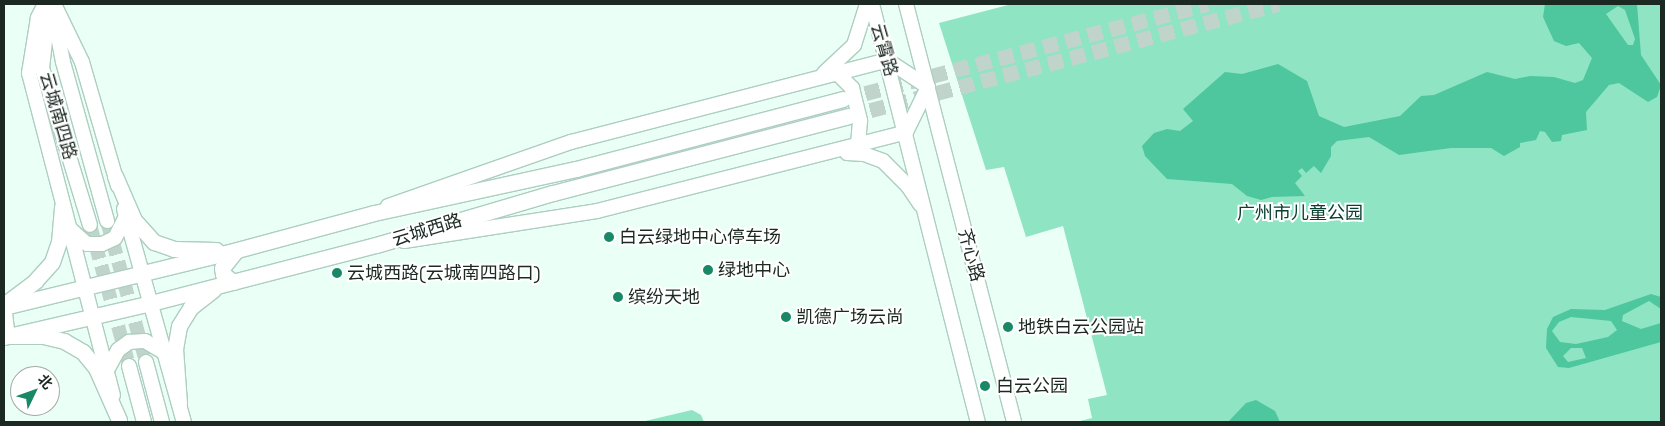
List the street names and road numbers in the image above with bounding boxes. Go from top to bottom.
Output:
street label: 云霄路 [866,21,902,79]
street label: 云城南四路 [35,70,81,162]
street label: 云城西路 [389,209,465,251]
street label: 齐心路 [954,226,988,284]

